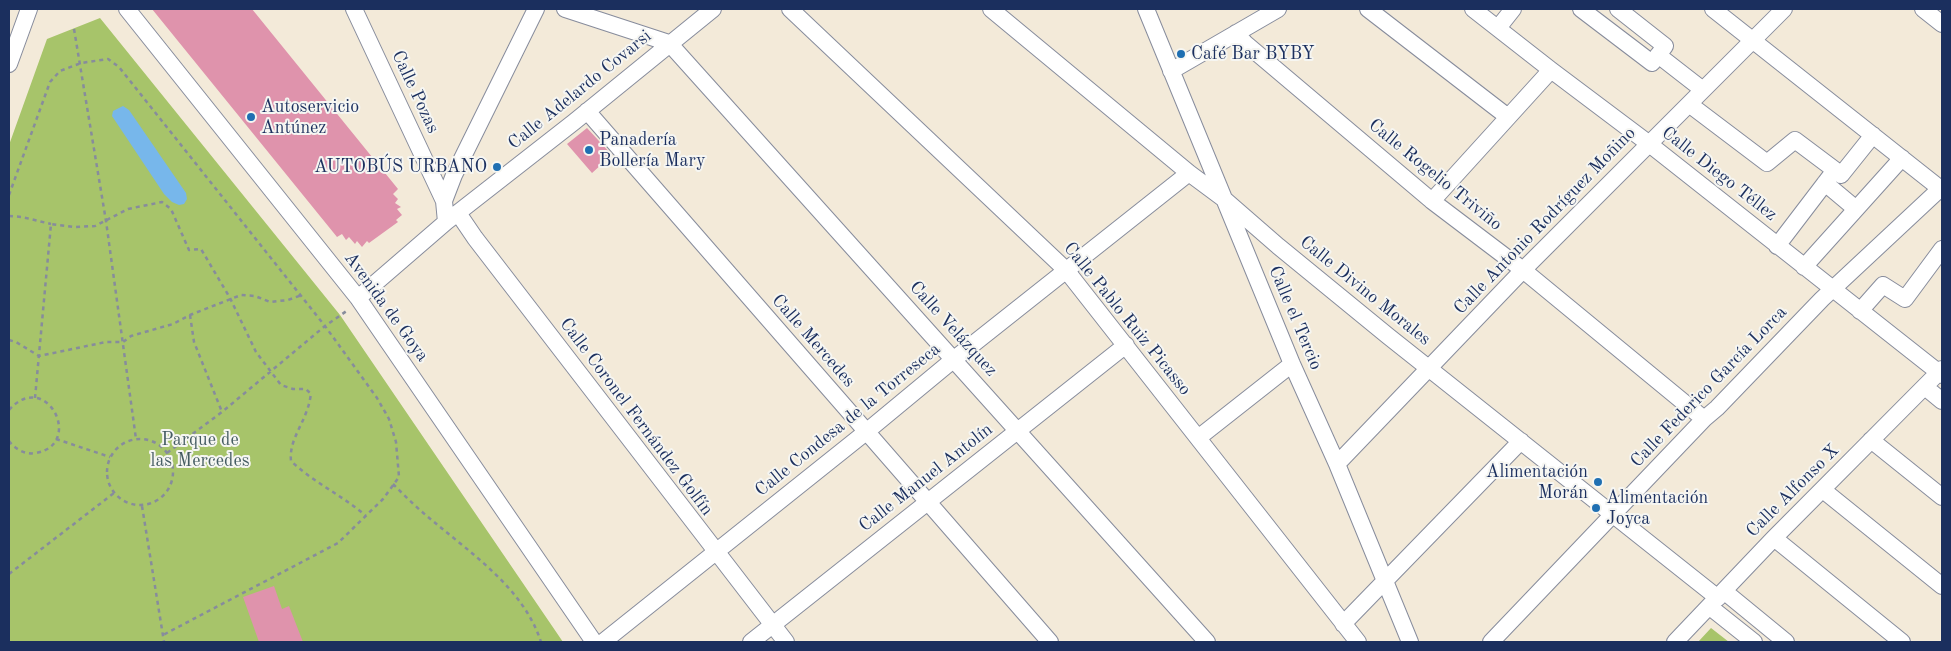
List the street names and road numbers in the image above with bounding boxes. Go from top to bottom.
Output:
street label: Calle Adelardo Covarsi [504,26,656,154]
street label: Calle Pozas [386,47,444,137]
street label: Calle Rogelio Triviño [1364,114,1506,236]
street label: Calle Diego Téllez [1657,122,1781,226]
street label: Calle Antonio Rodríguez Moñino [1450,123,1640,319]
street label: Calle Divino Morales [1295,232,1435,350]
street label: Calle Pablo Ruiz Picasso [1058,238,1196,400]
street label: Avenida de Goya [339,248,433,366]
street label: Calle el Tercio [1263,263,1327,373]
street label: Calle Velázquez [905,277,1001,381]
street label: Calle Mercedes [767,290,859,392]
street label: Calle Federico García Lorca [1626,302,1792,472]
street label: Calle Coronel Fernández Golfín [555,314,717,520]
street label: Calle Condesa de la Torreseca [751,339,945,501]
street label: Calle Manuel Antolín [855,419,997,537]
street label: Calle Alfonso X [1742,440,1844,542]

